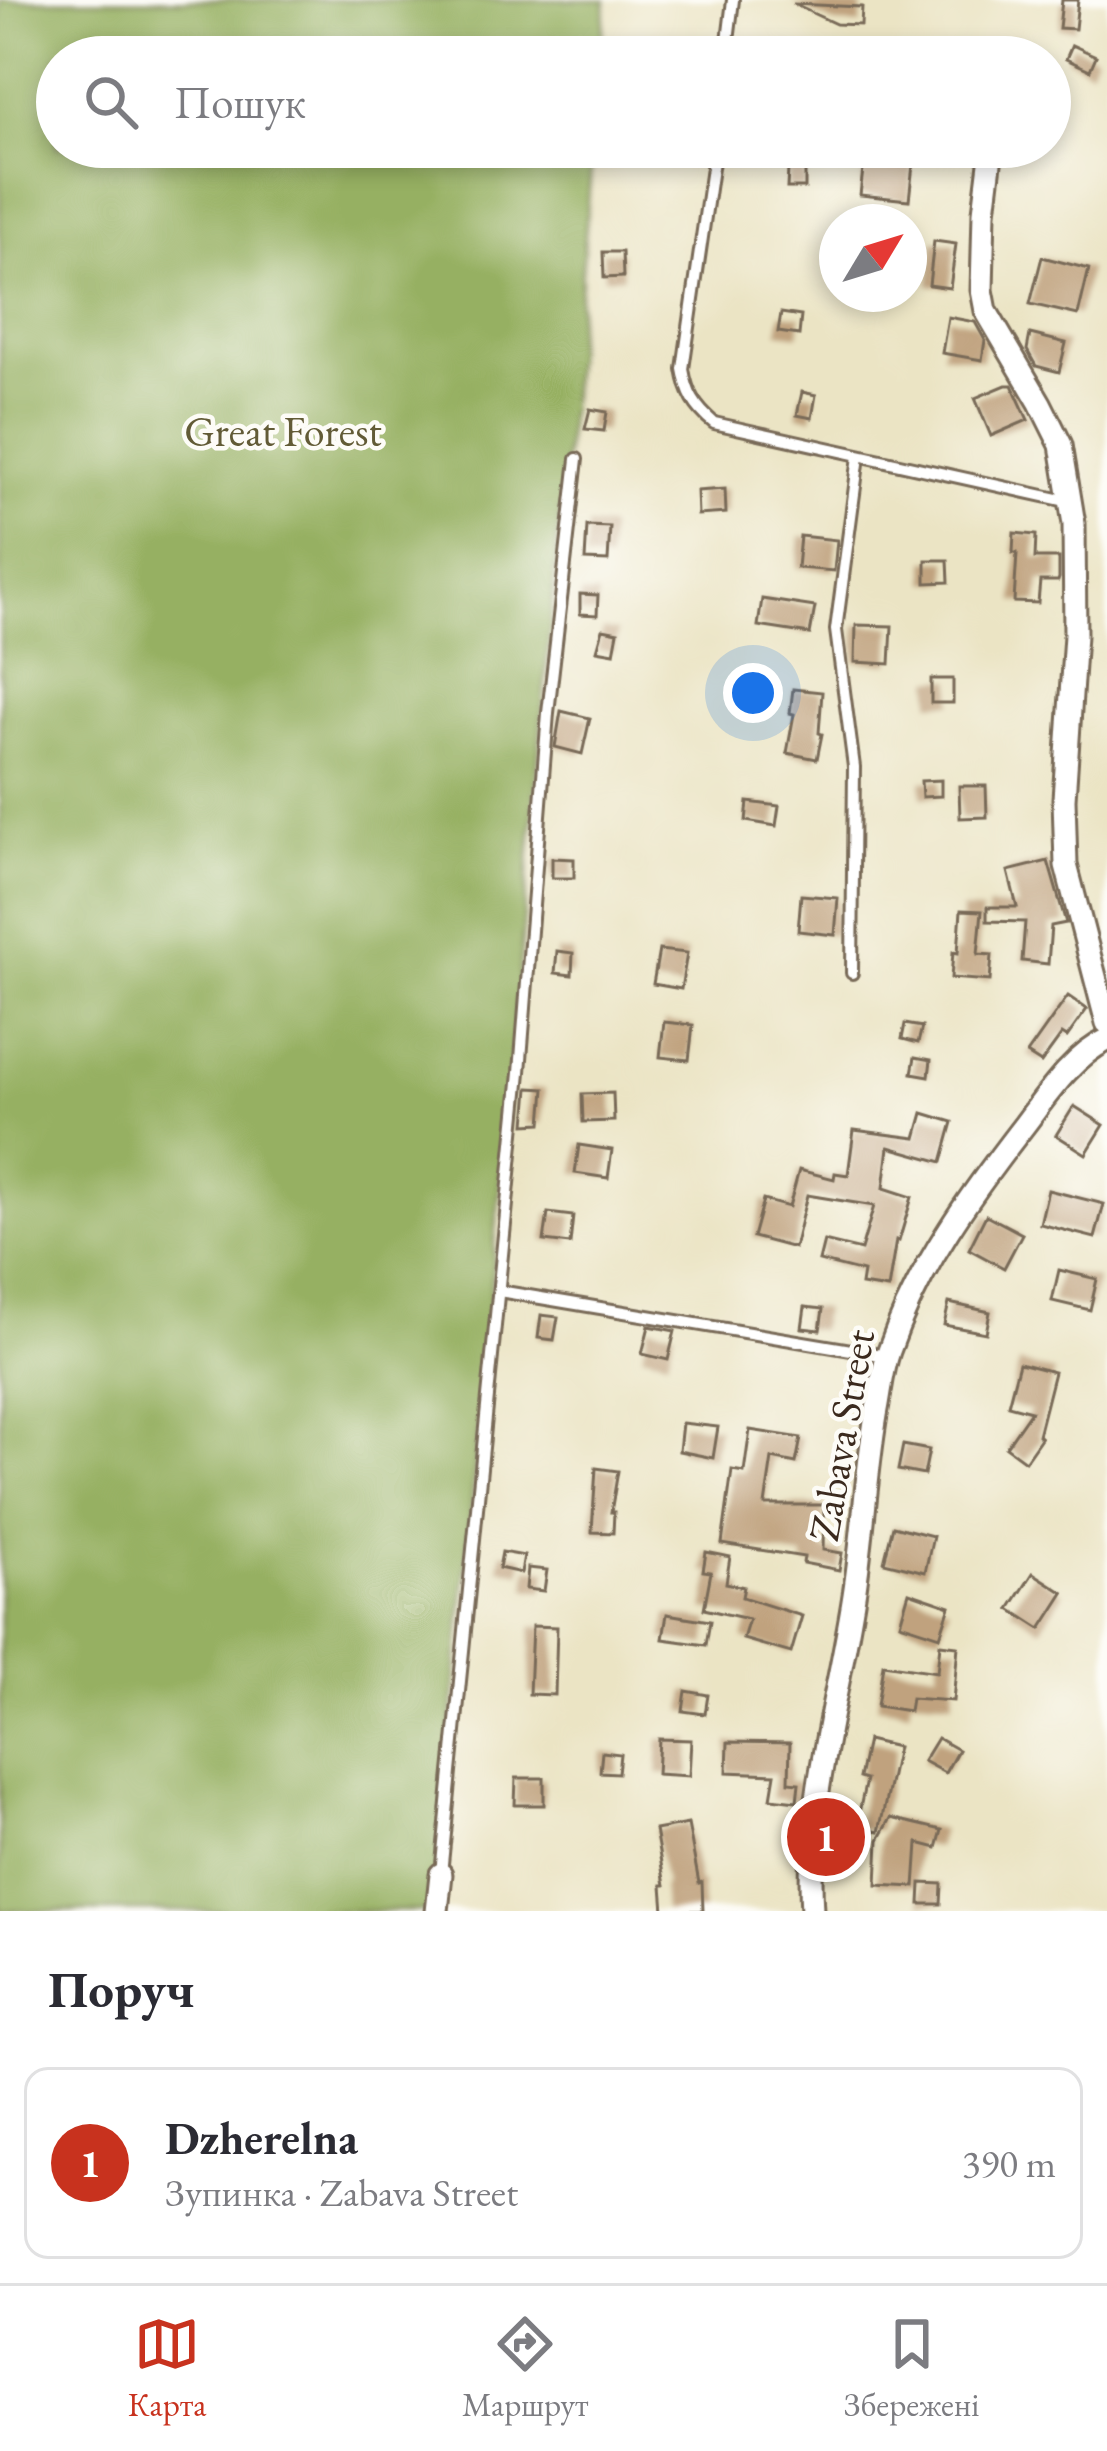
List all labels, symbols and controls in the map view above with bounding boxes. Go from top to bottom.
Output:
search box [36,36,1071,168]
icon: search [78,69,144,135]
text: Пошук [174,73,306,131]
north arrow [819,204,927,312]
park label: Great Forest [184,404,382,459]
your location [723,663,783,723]
street label: Zabava Street [796,1325,887,1545]
pin: 1 [787,1792,865,1882]
text: Поруч [48,1956,194,2022]
text: Dzherelna [165,2109,358,2167]
text: 1 [80,2138,100,2189]
text: 390 m [962,2138,1056,2189]
text: Зупинка · Zabava Street [165,2167,518,2218]
tab: Карта [128,2311,207,2426]
tab: Маршрут [462,2311,588,2426]
tab: Збережені [844,2311,979,2426]

